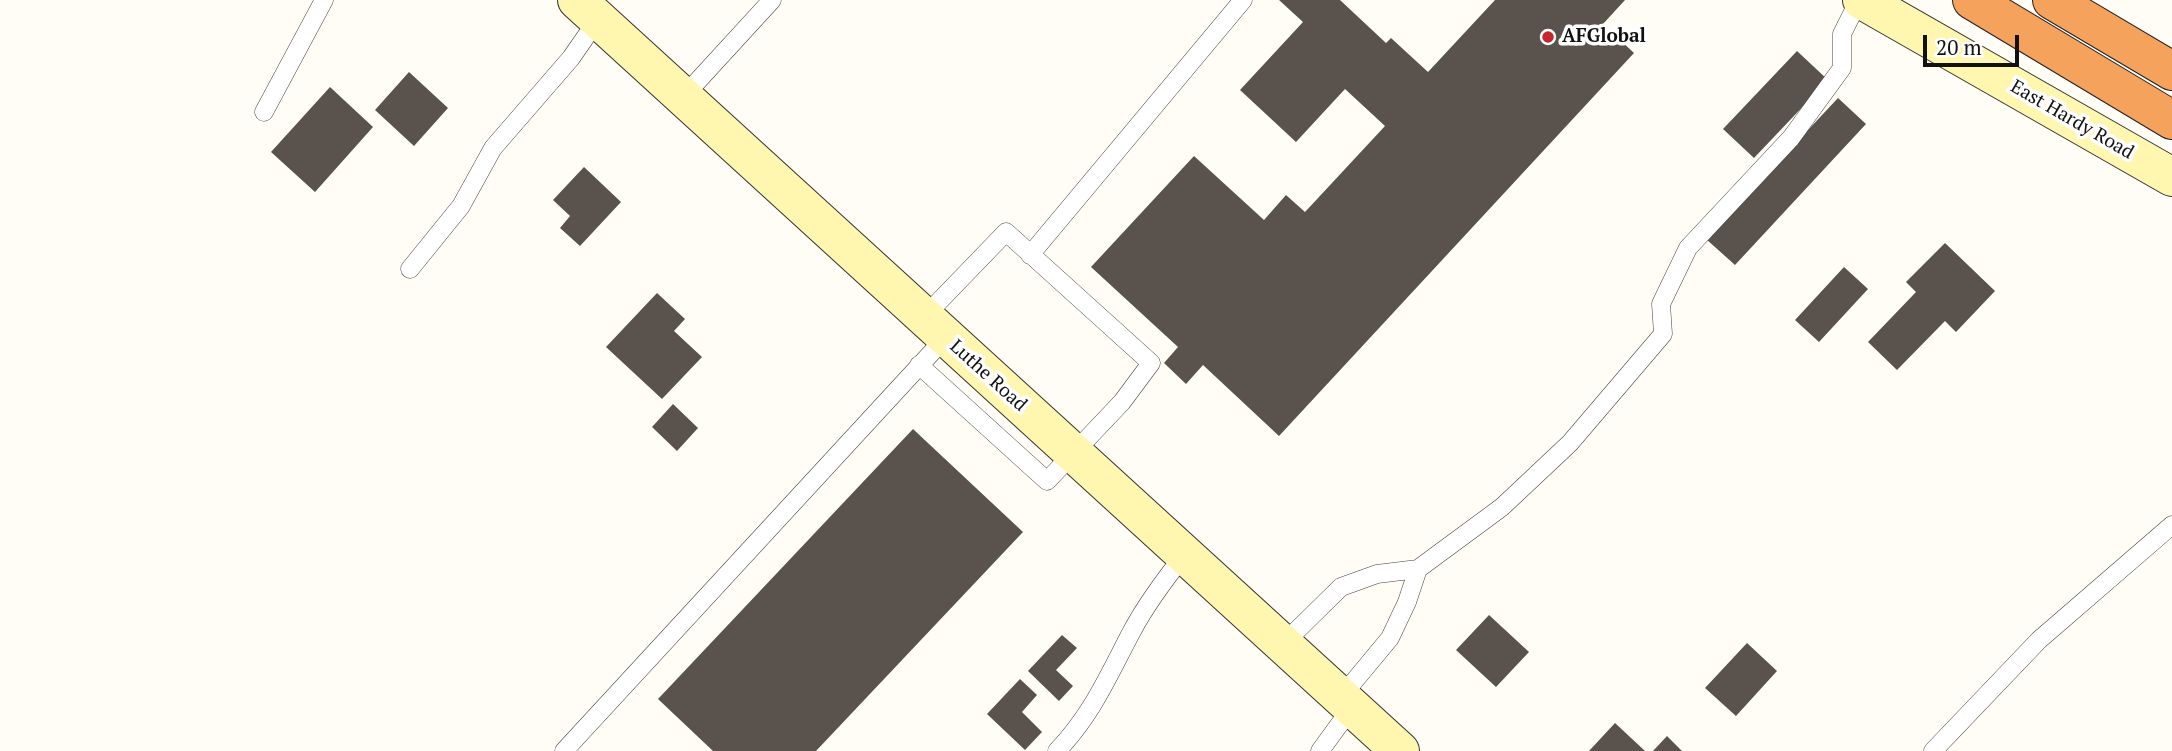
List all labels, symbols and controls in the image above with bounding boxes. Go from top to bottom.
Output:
scale bar [1927,21,2023,65]
place label: AFGlobal [1562,26,1646,48]
marker: AFGlobal [1540,29,1556,45]
text: 20 m [1936,33,1982,61]
street label: East Hardy Road [2006,76,2138,164]
street label: Luthe Road [945,335,1031,417]

